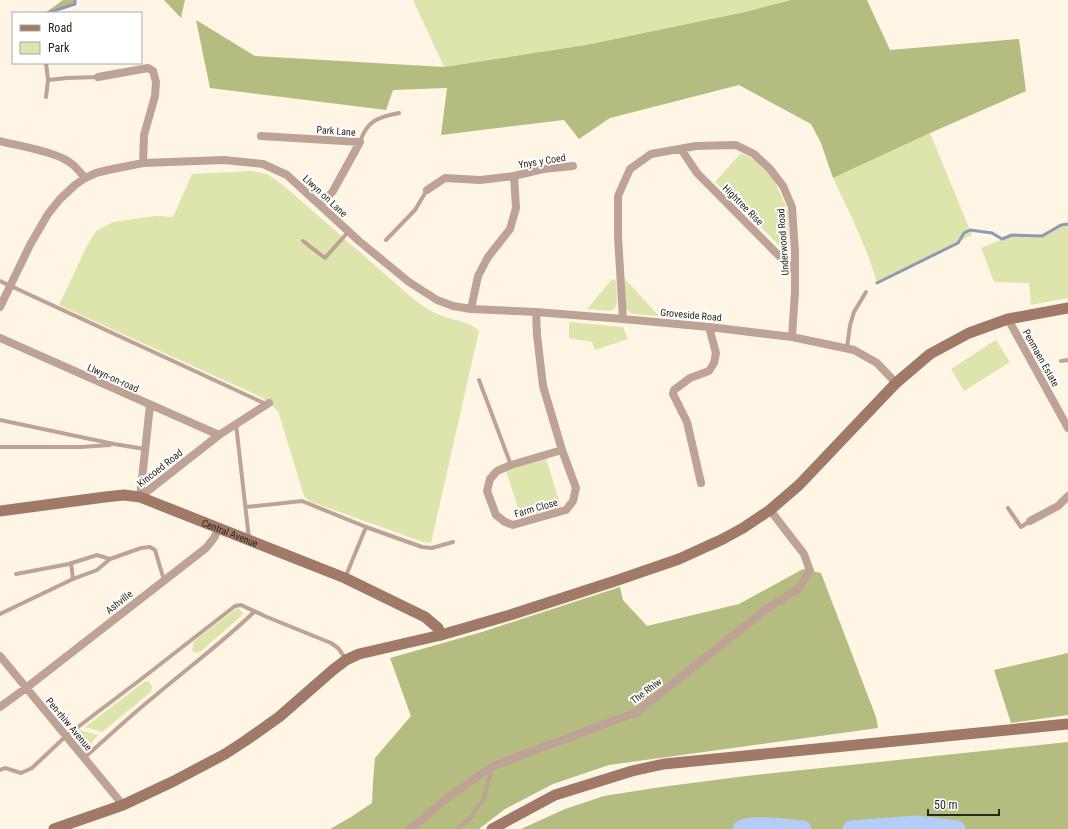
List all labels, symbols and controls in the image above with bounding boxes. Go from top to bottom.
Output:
legend [12,12,142,64]
text: Road [48,21,72,35]
text: Park [48,41,70,55]
street label: Park Lane [316,124,356,138]
street label: Ynys y Coed [518,152,566,170]
street label: Llwyn on Lane [301,173,349,219]
street label: Hightree Rise [720,182,766,228]
street label: Underwood Road [775,208,791,276]
street label: Groveside Road [660,307,722,323]
street label: Penmaen Estate [1021,327,1061,389]
street label: Llwyn-on-road [86,362,140,394]
street label: Kincoed Road [135,447,185,489]
street label: Farm Close [513,496,559,519]
street label: Central Avenue [200,517,260,549]
street label: Ashville [103,588,135,616]
street label: The Rhiw [628,675,664,706]
street label: Pen-rhiw Avenue [44,695,94,753]
scale bar [928,791,999,817]
text: 50 m [934,798,958,812]

